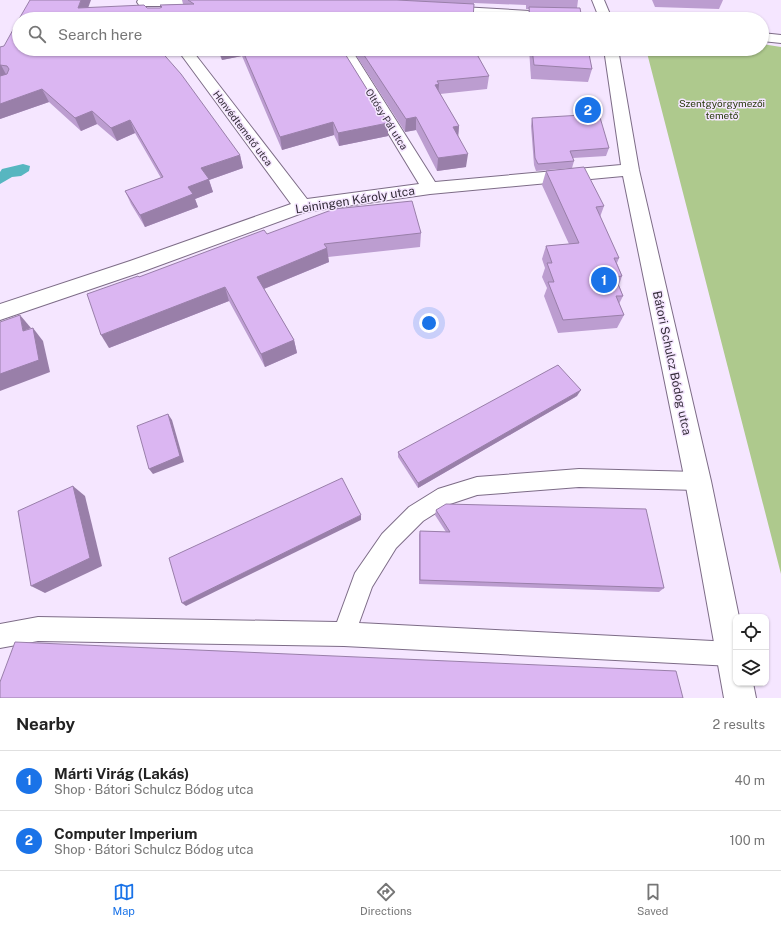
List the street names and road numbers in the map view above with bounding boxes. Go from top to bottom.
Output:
street label: Oltósy Pál utca [363,86,411,152]
street label: Honvédtemető utca [211,88,275,168]
street label: Leiningen Károly utca [294,184,416,216]
street label: Bátori Schulcz Bódog utca [650,290,694,436]

